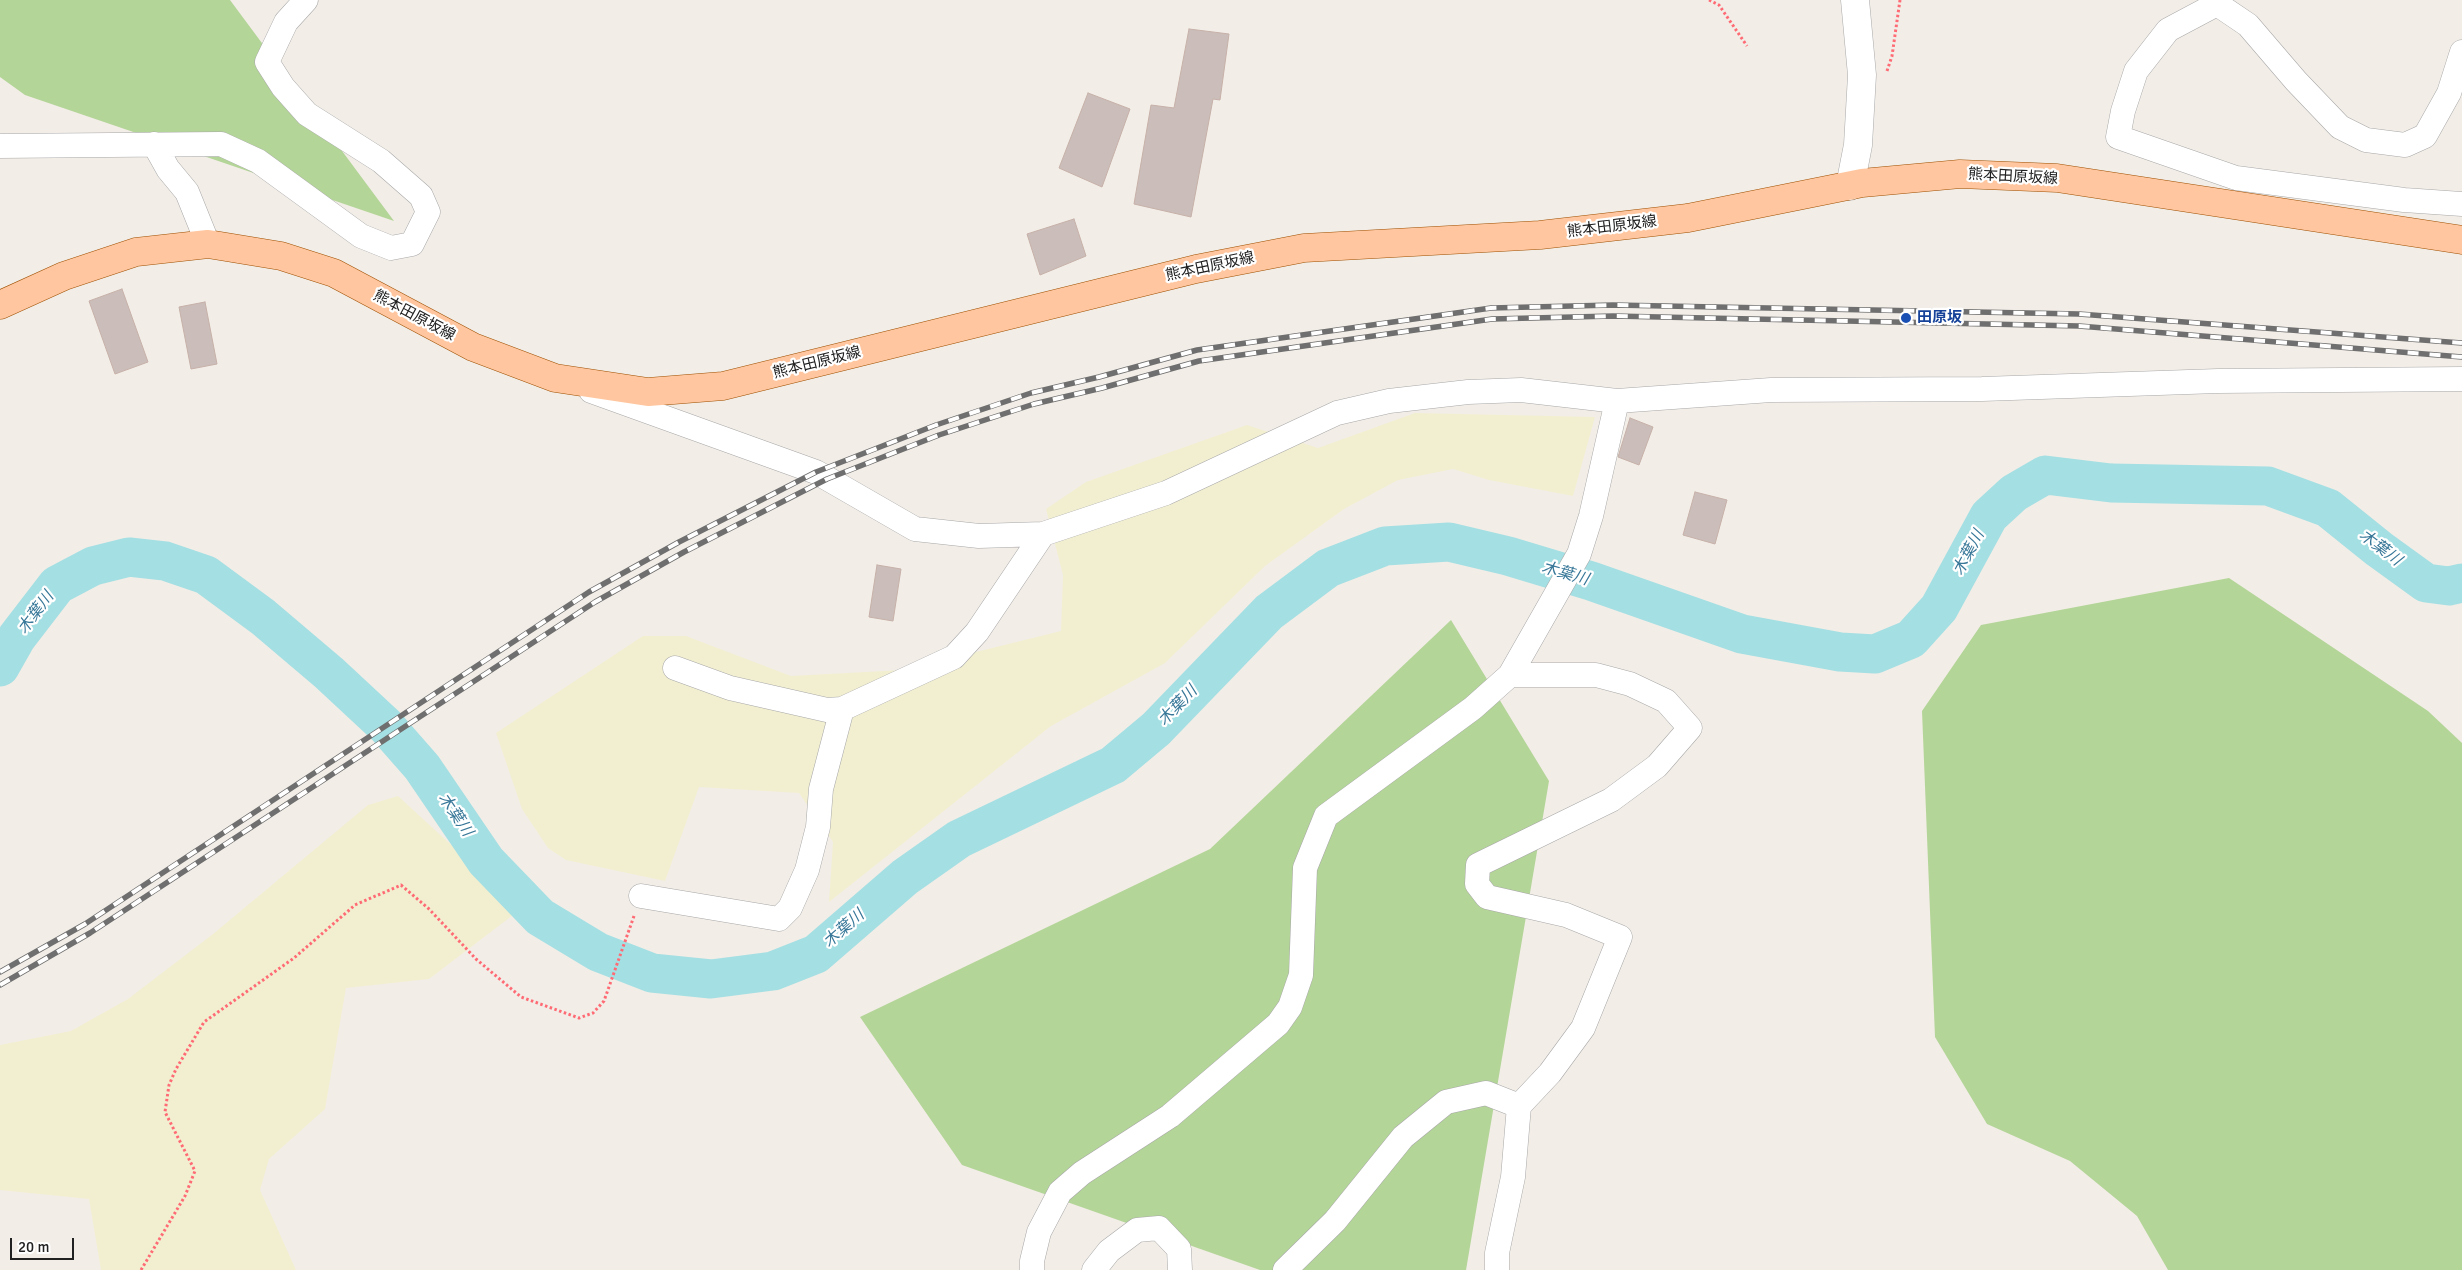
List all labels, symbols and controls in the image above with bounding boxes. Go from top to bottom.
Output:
street label: 熊本田原坂線 [1968,166,2058,188]
street label: 熊本田原坂線 [1566,213,1658,241]
street label: 熊本田原坂線 [1164,249,1256,285]
street label: 熊本田原坂線 [370,287,458,345]
place label: 田原坂 [1917,309,1962,327]
marker: 田原坂 [1899,311,1913,325]
street label: 熊本田原坂線 [771,343,863,383]
water label: 木葉川 [2355,526,2405,570]
water label: 木葉川 [1949,527,1989,579]
water label: 木葉川 [1539,558,1591,590]
water label: 木葉川 [14,588,58,638]
water label: 木葉川 [1154,682,1202,730]
water label: 木葉川 [434,790,476,840]
water label: 木葉川 [820,906,868,952]
scale bar [12,1228,76,1260]
text: 20 m [18,1238,49,1256]

